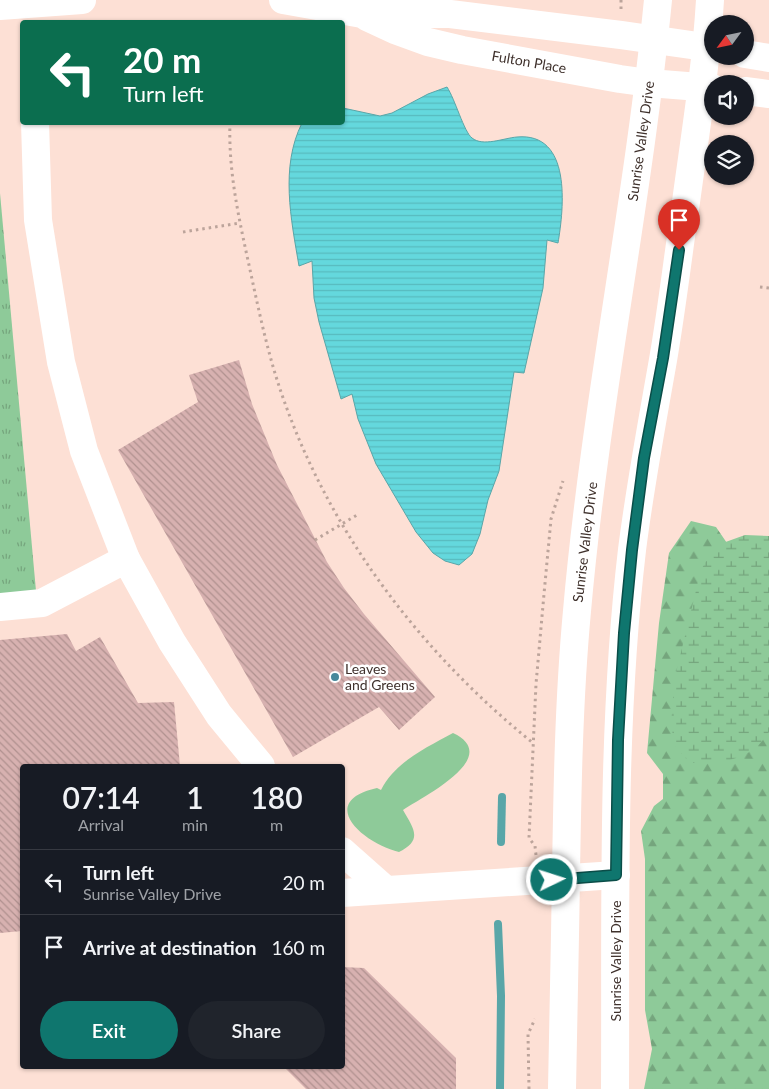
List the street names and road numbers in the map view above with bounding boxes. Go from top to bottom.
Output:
street label: Fulton Place [490,47,568,76]
street label: Sunrise Valley Drive [624,80,657,202]
street label: Sunrise Valley Drive [569,481,600,603]
street label: Sunrise Valley Drive [607,900,624,1022]

